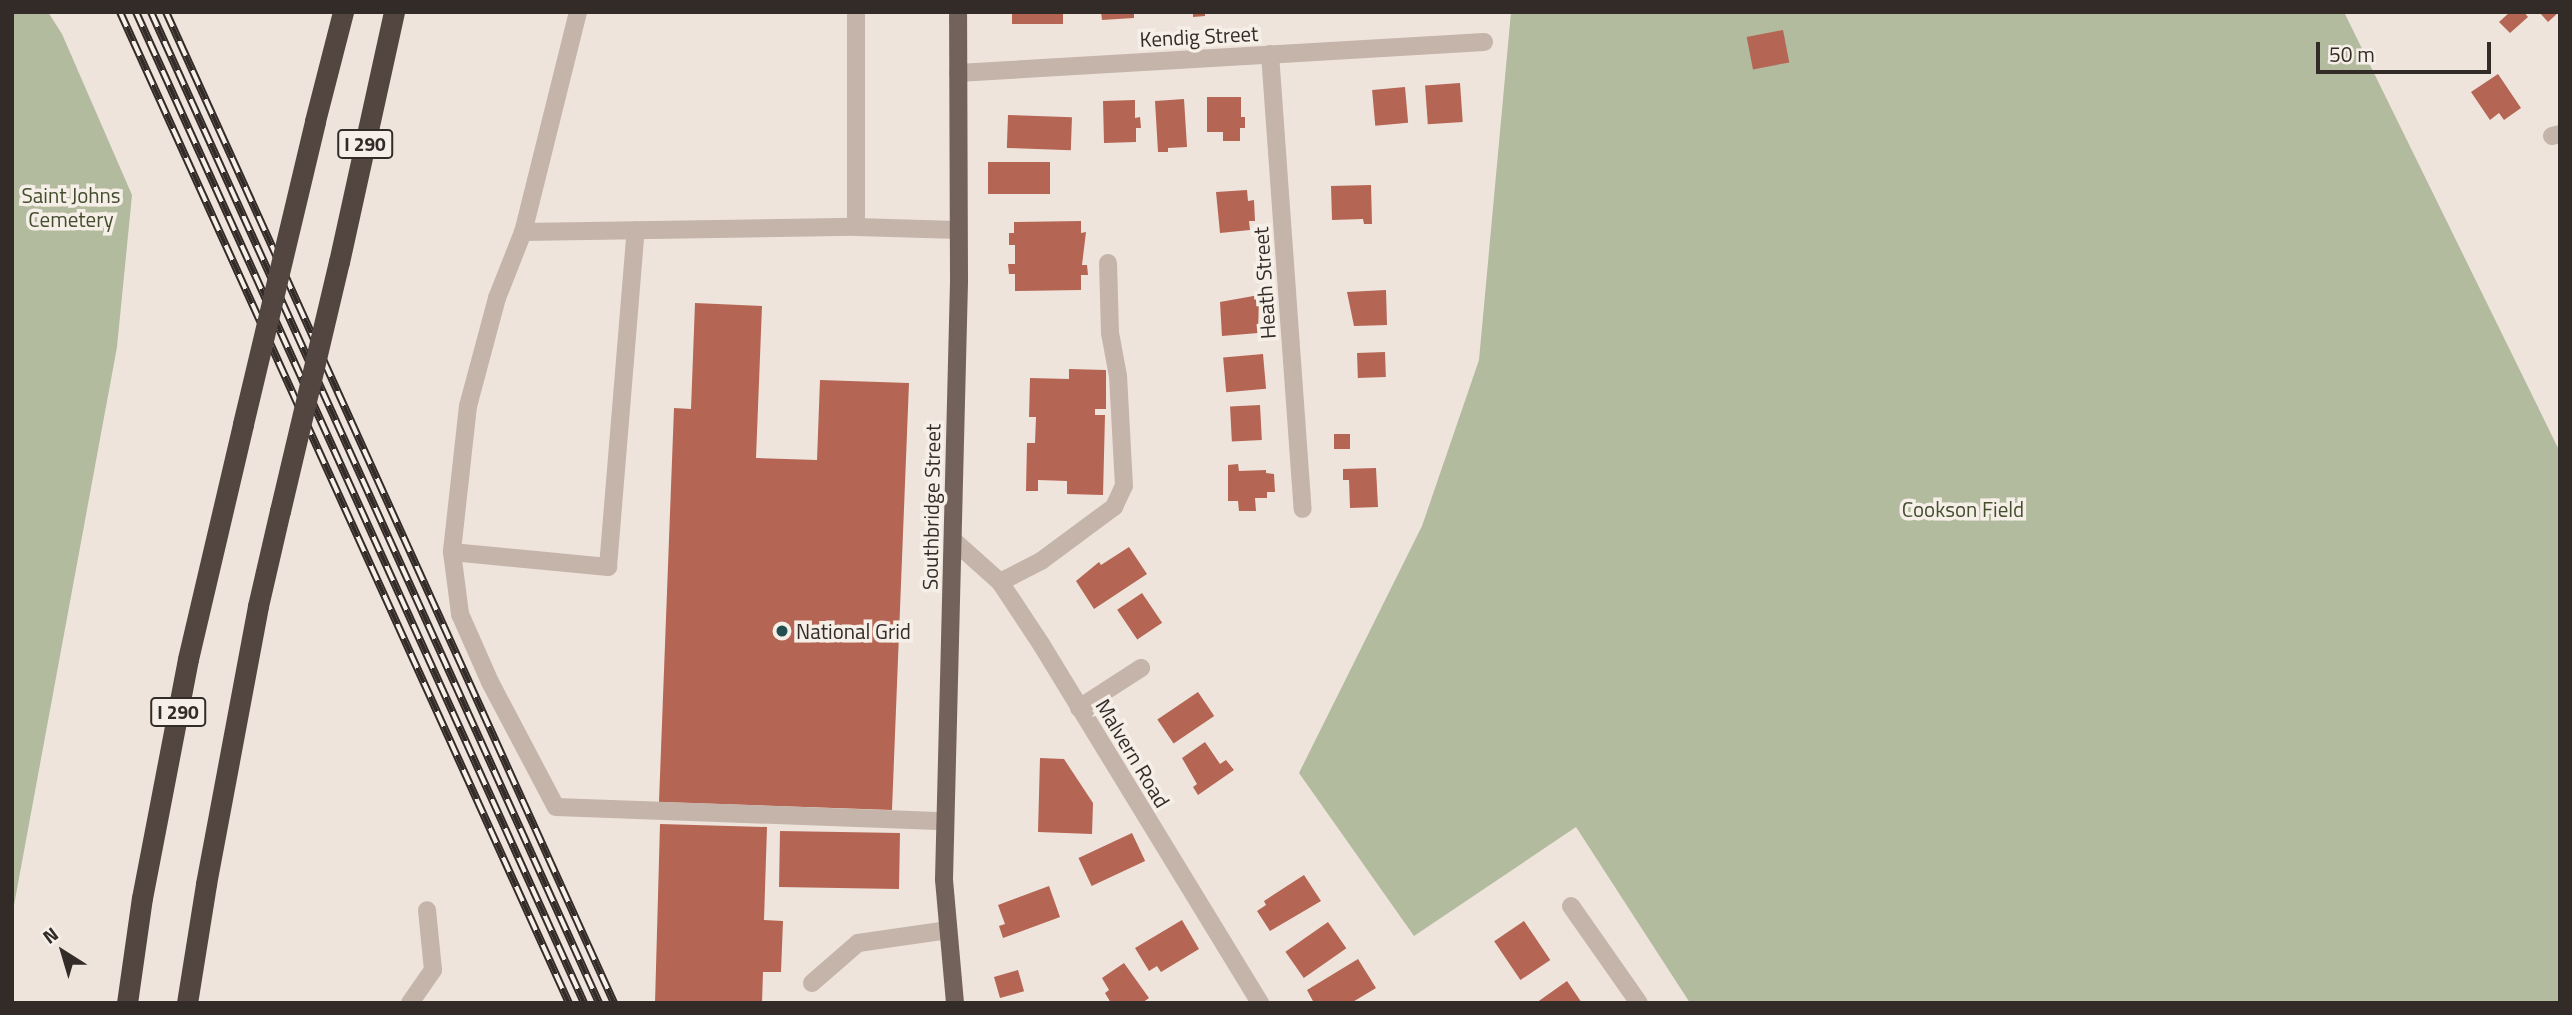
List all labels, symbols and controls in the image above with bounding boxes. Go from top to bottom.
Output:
street label: Kendig Street [1139,20,1259,52]
scale bar [2320,28,2495,72]
text: 50 m [2329,38,2375,70]
road number: I 290 [337,128,393,160]
park label: Saint Johns Cemetery [21,182,121,232]
street label: Heath Street [1248,226,1280,340]
street label: Southbridge Street [917,424,945,590]
park label: Cookson Field [1902,496,2024,522]
place label: National Grid [796,618,911,644]
marker: National Grid [774,623,790,639]
street label: Malvern Road [1091,694,1175,812]
road number: I 290 [150,696,206,727]
north arrow [28,917,98,987]
text: N [36,919,64,950]

